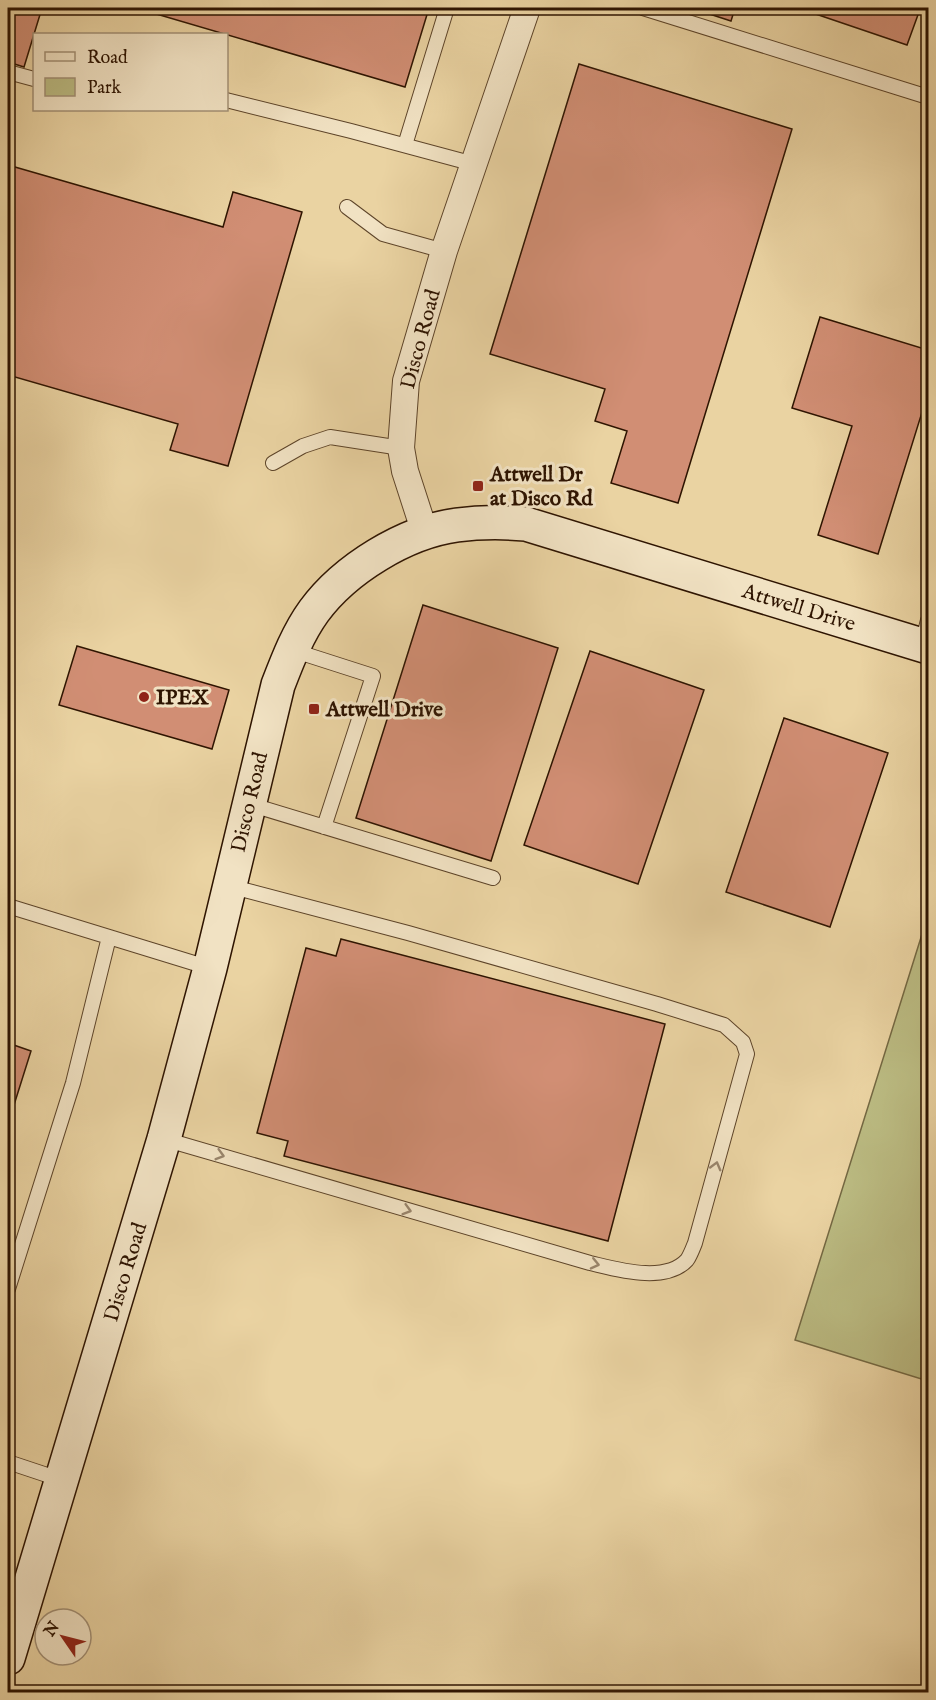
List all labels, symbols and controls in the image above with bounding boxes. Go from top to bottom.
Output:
legend [33,33,228,111]
text: Road [87,47,128,70]
text: Park [87,77,122,100]
street label: Disco Road [395,286,448,392]
place label: Attwell Dr at Disco Rd [489,462,594,513]
marker: Attwell Dr at Disco Rd [471,479,485,493]
street label: Attwell Drive [738,578,859,639]
place label: IPEX [156,685,210,712]
marker: IPEX [137,690,151,704]
place label: Attwell Drive [325,697,443,724]
marker: Attwell Drive [307,702,321,716]
street label: Disco Road [226,749,275,855]
one-way arrow [214,1148,225,1160]
one-way arrow [709,1161,721,1172]
one-way arrow [402,1203,412,1215]
street label: Disco Road [99,1219,155,1325]
one-way arrow [589,1257,599,1270]
north arrow [33,1607,93,1667]
text: N [40,1618,65,1642]

